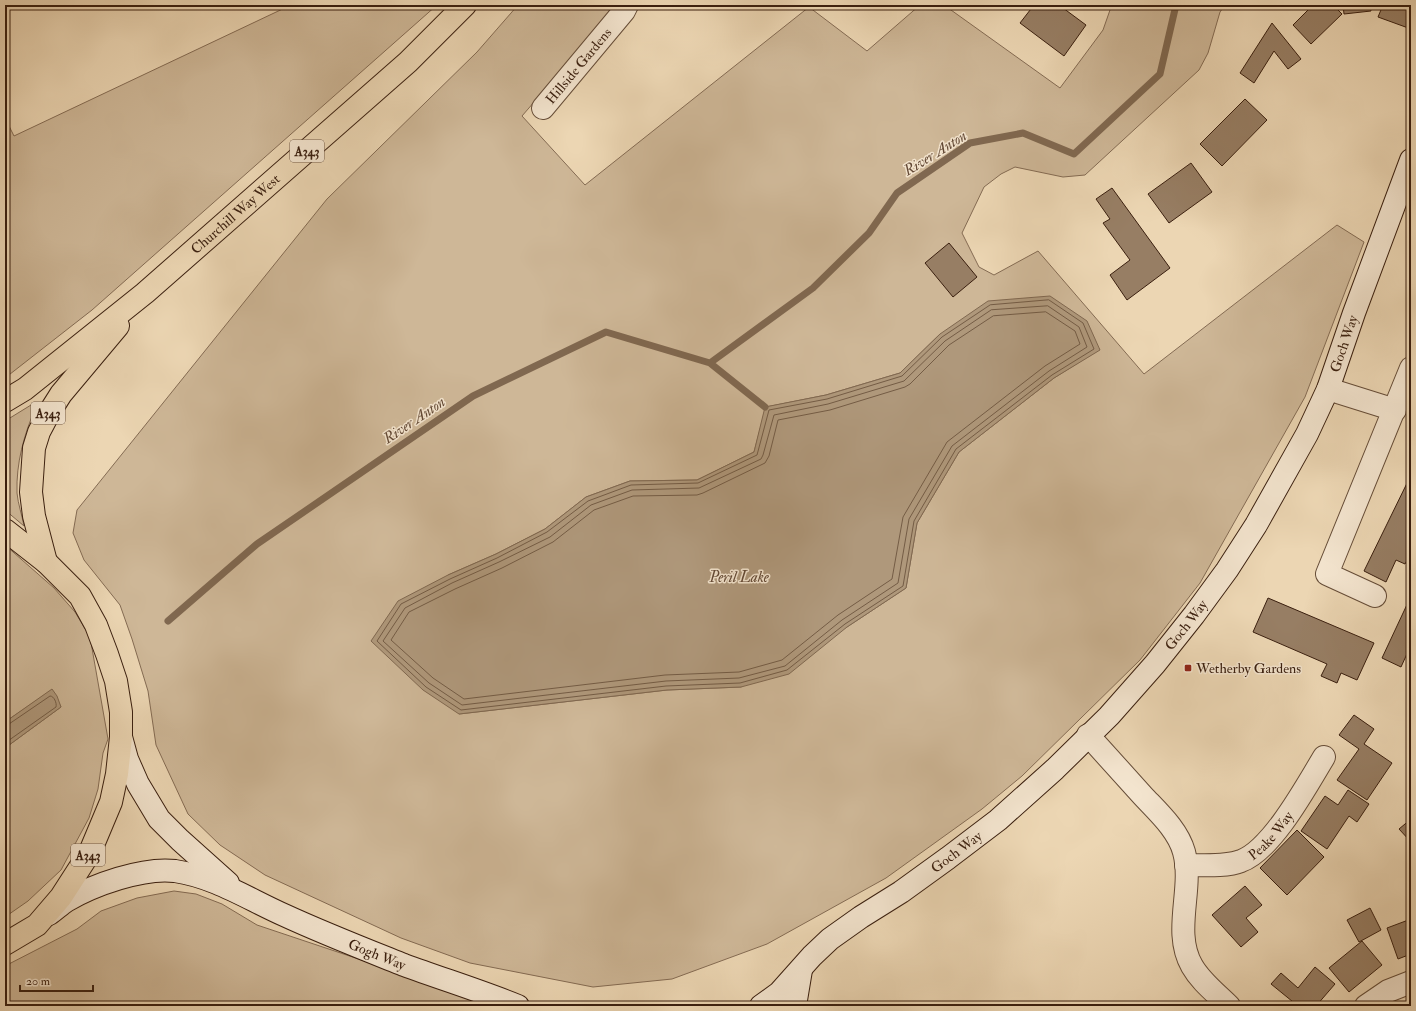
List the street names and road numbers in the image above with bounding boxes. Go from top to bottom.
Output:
street label: Hillside Gardens [542,24,615,108]
road number: A343 [290,140,324,162]
street label: Churchill Way West [188,170,284,258]
street label: Goch Way [1326,312,1363,375]
road number: A343 [31,402,65,424]
street label: Goch Way [1161,596,1213,654]
street label: Peake Way [1245,807,1298,864]
street label: Goch Way [928,827,986,877]
road number: A343 [71,844,105,866]
street label: Gogh Way [346,936,409,975]

